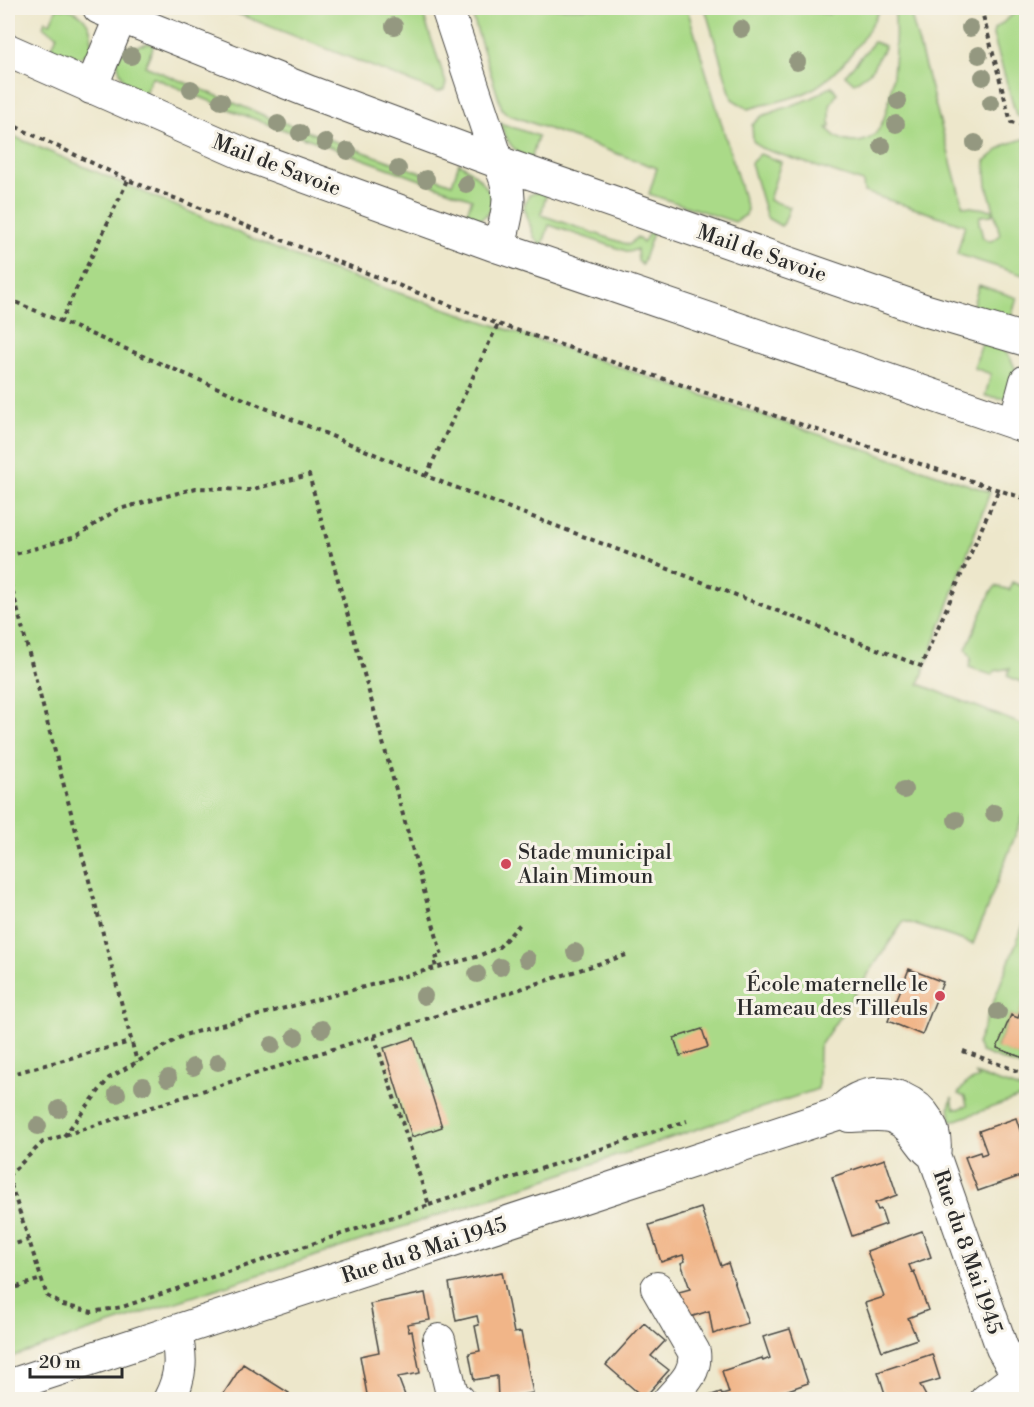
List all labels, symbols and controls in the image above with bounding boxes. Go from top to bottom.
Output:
street label: Mail de Savoie [209,130,344,202]
street label: Mail de Savoie [693,220,830,288]
place label: Stade municipal Alain Mimoun [517,840,672,890]
marker: Stade municipal Alain Mimoun [499,857,513,871]
place label: École maternelle le Hameau des Tilleuls [737,970,928,1022]
marker: École maternelle le Hameau des Tilleuls [933,989,947,1003]
street label: Rue du 8 Mai 1945 [927,1167,1007,1338]
street label: Rue du 8 Mai 1945 [338,1212,510,1290]
scale bar [30,1341,122,1379]
text: 20 m [39,1351,81,1374]

